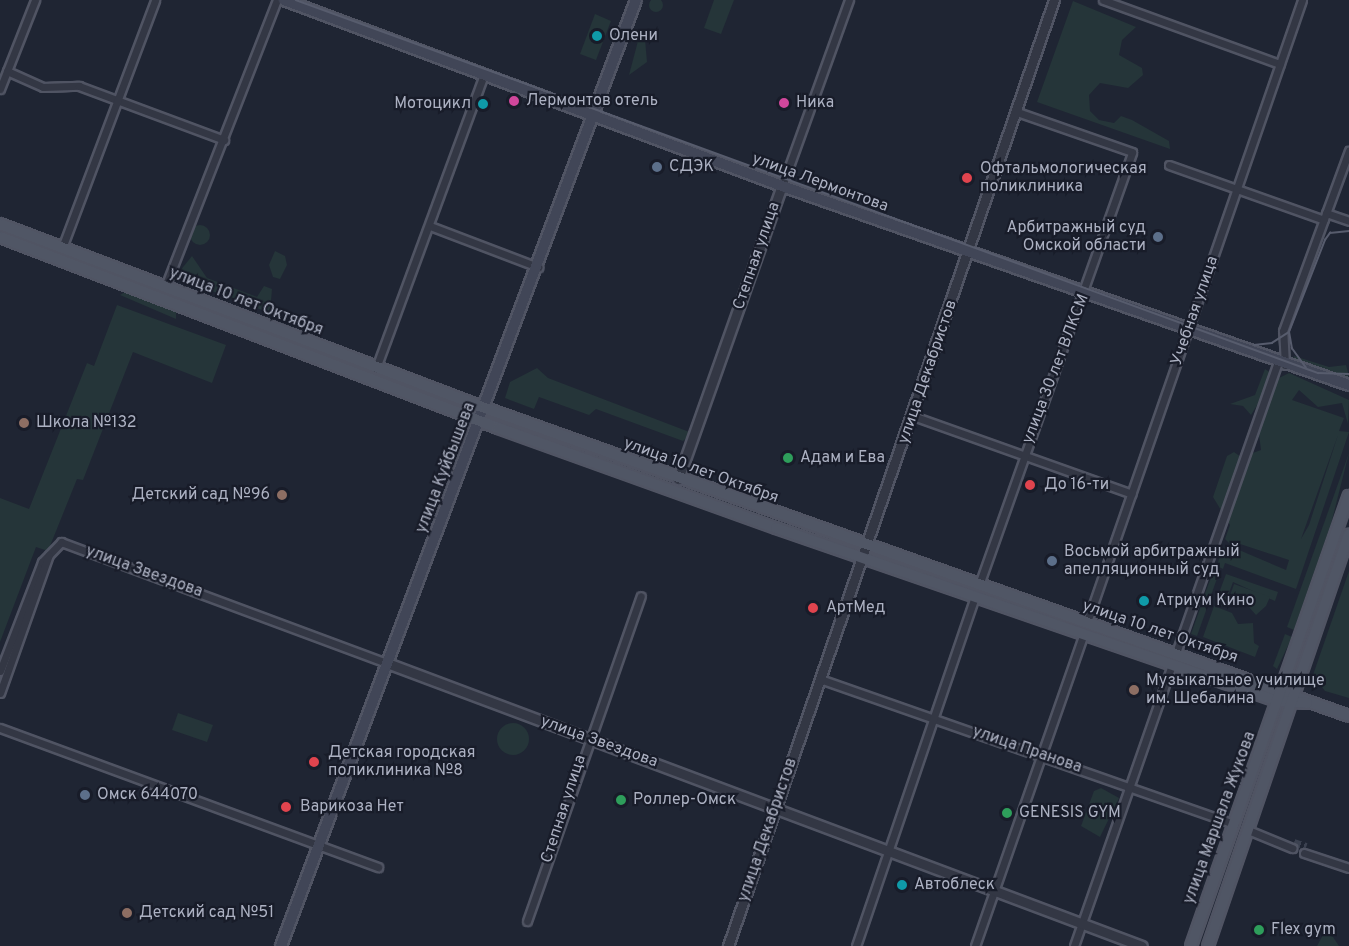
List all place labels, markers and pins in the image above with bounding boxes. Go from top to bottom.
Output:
place label: Олени [609,26,658,46]
marker: Олени [590,29,604,43]
place label: Лермонтов отель [526,91,658,111]
place label: Ника [796,93,834,113]
place label: Мотоцикл [394,94,471,114]
marker: Лермонтов отель [507,94,521,108]
marker: Ника [777,96,791,110]
marker: Мотоцикл [476,97,490,111]
place label: СДЭК [669,157,714,177]
place label: Офтальмологическая поликлиника [980,159,1147,197]
marker: СДЭК [650,160,664,174]
marker: Офтальмологическая поликлиника [958,169,976,187]
place label: Арбитражный суд Омской области [1007,218,1146,256]
marker: Арбитражный суд Омской области [1151,230,1165,244]
place label: Школа №132 [36,413,136,433]
marker: Школа №132 [17,416,31,430]
place label: Адам и Ева [800,448,885,468]
marker: Адам и Ева [781,451,795,465]
place label: До 16-ти [1044,475,1109,495]
marker: До 16-ти [1021,476,1039,494]
place label: Детский сад №96 [132,485,270,505]
marker: Детский сад №96 [275,488,289,502]
place label: Восьмой арбитражный апелляционный суд [1064,542,1240,580]
marker: Восьмой арбитражный апелляционный суд [1045,554,1059,568]
place label: Атриум Кино [1156,591,1254,611]
marker: Атриум Кино [1137,594,1151,608]
place label: АртМед [826,598,885,618]
marker: АртМед [804,599,822,617]
place label: Музыкальное училище им. Шебалина [1146,671,1325,709]
marker: Музыкальное училище им. Шебалина [1127,683,1141,697]
place label: Детская городская поликлиника №8 [328,743,475,781]
marker: Детская городская поликлиника №8 [305,753,323,771]
place label: Омск 644070 [97,785,198,805]
marker: Омск 644070 [78,788,92,802]
place label: Роллер-Омск [633,790,736,810]
marker: Роллер-Омск [614,793,628,807]
place label: Варикоза Нет [300,797,404,817]
marker: Варикоза Нет [277,798,295,816]
place label: GENESIS GYM [1019,803,1121,823]
marker: GENESIS GYM [1000,806,1014,820]
place label: Автоблеск [914,875,995,895]
marker: Автоблеск [895,878,909,892]
place label: Детский сад №51 [139,903,274,923]
marker: Детский сад №51 [120,906,134,920]
place label: Flex gym [1271,920,1336,940]
marker: Flex gym [1252,923,1266,937]

